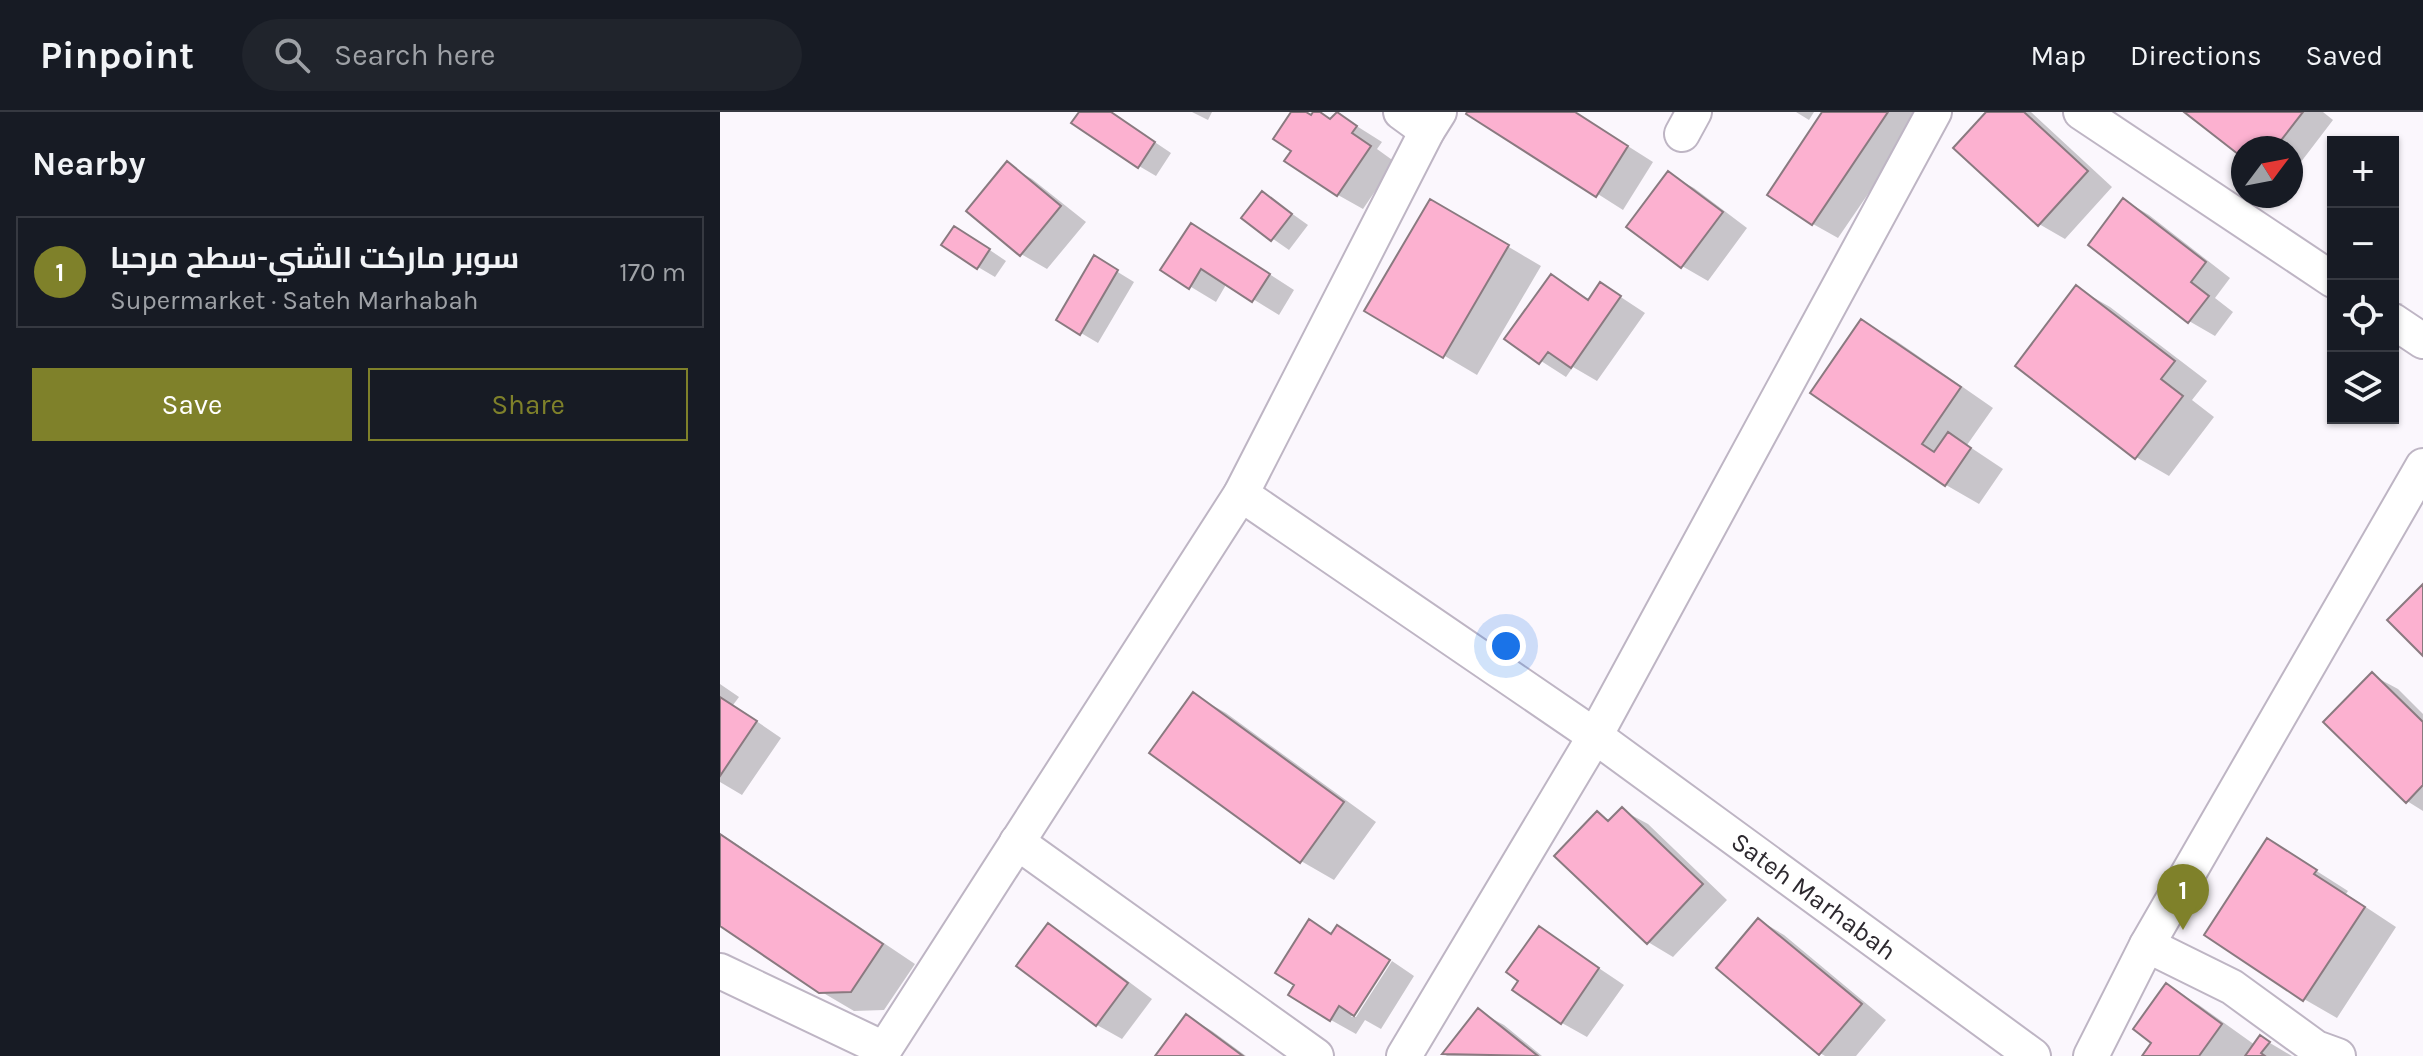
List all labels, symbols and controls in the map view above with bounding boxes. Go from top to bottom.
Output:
search box [242,19,802,91]
text: Pinpoint [40,33,194,78]
icon: search [270,33,314,77]
text: Search here [334,37,495,73]
text: Map [2031,39,2086,72]
text: Directions [2130,39,2262,72]
text: Saved [2306,39,2383,72]
north arrow [2231,136,2303,208]
map controls [2327,136,2399,424]
button: + [2327,136,2399,208]
text: Nearby [32,144,146,184]
button: − [2327,208,2399,280]
text: سوبر ماركت الشني-سطح مرحبا [110,240,519,276]
text: 1 [55,257,65,288]
text: 170 m [619,257,686,288]
button: locate [2327,280,2399,352]
text: Supermarket · Sateh Marhabah [110,285,478,316]
button: layers [2327,352,2399,424]
button: Save [32,368,352,441]
button: Share [368,368,688,441]
your location [1486,626,1526,666]
street label: Sateh Marhabah [1726,826,1902,966]
pin: 1 [2157,864,2209,930]

